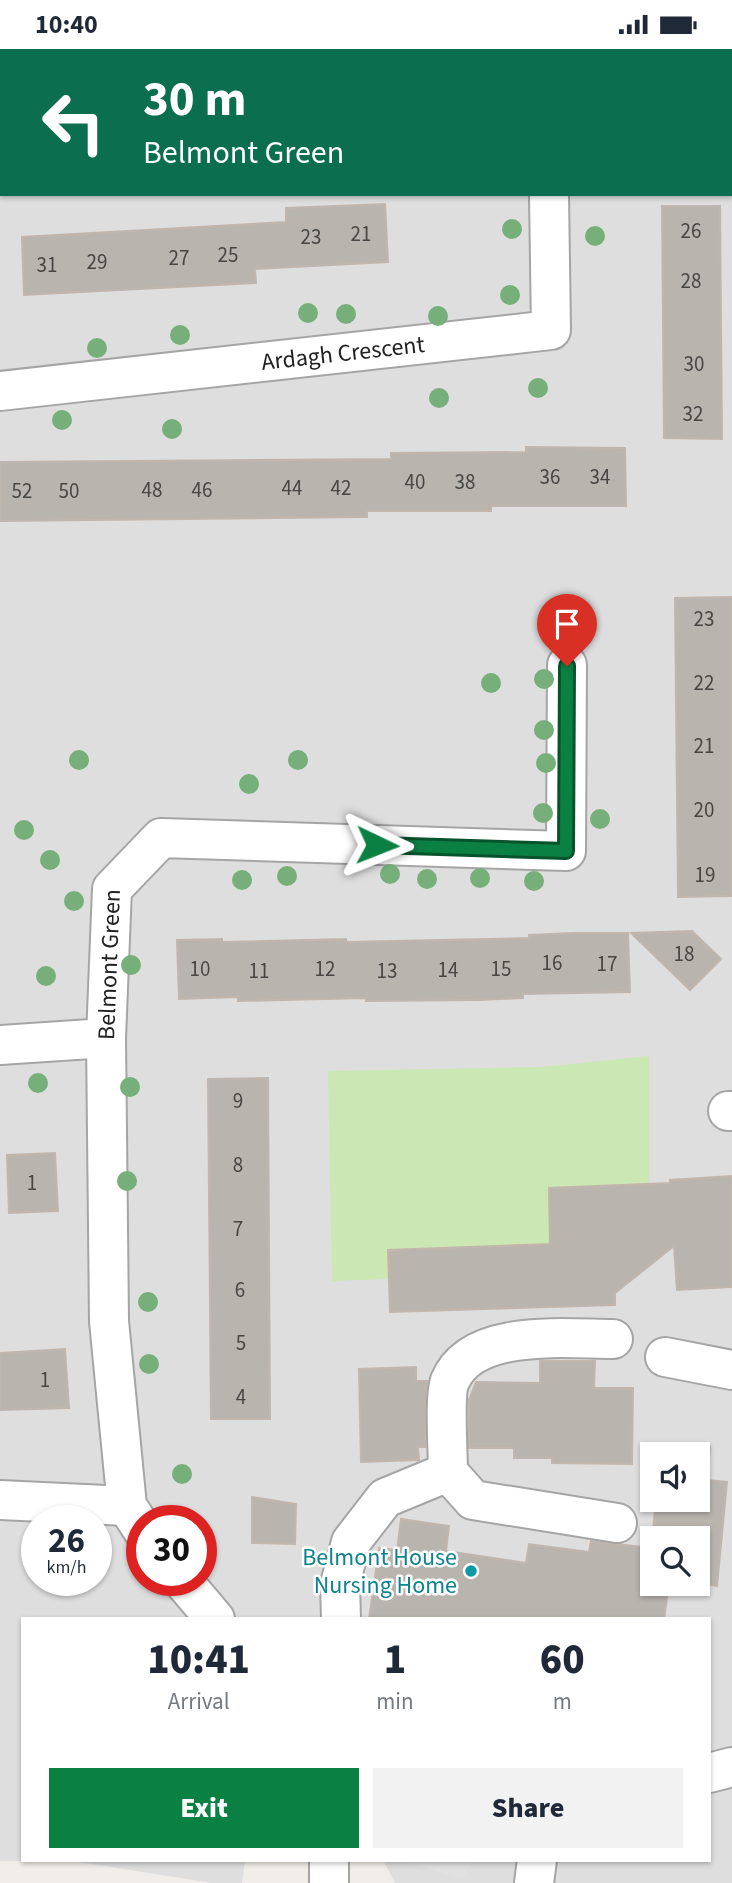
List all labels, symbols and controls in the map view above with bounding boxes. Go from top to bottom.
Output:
text: 10:40 [35,6,98,43]
text: 30 m [143,65,247,135]
icon: left [28,77,119,168]
text: Belmont Green [143,130,344,176]
house number: 26 [681,216,701,246]
house number: 21 [351,219,371,249]
house number: 23 [301,222,321,252]
house number: 25 [218,240,238,270]
house number: 27 [169,243,189,273]
house number: 29 [87,247,107,277]
house number: 31 [37,250,57,280]
house number: 28 [681,266,701,296]
street label: Ardagh Crescent [260,327,426,379]
house number: 30 [684,349,704,379]
house number: 32 [683,399,703,429]
house number: 36 [540,462,560,492]
house number: 34 [590,462,610,492]
house number: 40 [405,467,425,497]
house number: 38 [455,467,475,497]
house number: 44 [282,473,302,503]
house number: 42 [331,473,351,503]
house number: 48 [142,475,162,505]
house number: 46 [192,475,212,505]
house number: 52 [12,476,32,506]
house number: 50 [59,476,79,506]
pin [537,594,597,666]
house number: 23 [694,604,714,634]
icon: arrive [548,605,586,643]
house number: 22 [694,668,714,698]
house number: 21 [694,731,714,761]
house number: 20 [694,795,714,825]
position arrow [340,808,414,882]
house number: 19 [695,860,715,890]
street label: Belmont Green [88,888,129,1041]
house number: 18 [674,939,694,969]
house number: 16 [542,948,562,978]
house number: 17 [597,949,617,979]
house number: 10 [190,954,210,984]
house number: 12 [315,954,335,984]
house number: 15 [491,954,511,984]
house number: 14 [438,955,458,985]
house number: 11 [249,956,269,986]
house number: 13 [377,956,397,986]
house number: 9 [233,1086,243,1116]
house number: 8 [233,1150,243,1180]
house number: 1 [27,1168,37,1198]
house number: 7 [233,1214,243,1244]
house number: 6 [235,1275,245,1305]
house number: 5 [236,1328,246,1358]
house number: 1 [40,1365,50,1395]
house number: 4 [236,1382,246,1412]
map controls [640,1442,710,1596]
button: sound [640,1442,710,1512]
speed limit sign: 30 [126,1505,217,1596]
text: 26 [48,1516,85,1566]
button: search [640,1526,710,1596]
place label: Belmont House Nursing Home [302,1540,457,1603]
text: km/h [47,1555,86,1580]
marker: Belmont House Nursing Home [463,1563,479,1579]
text: 10:41 [147,1630,250,1690]
text: 1 [384,1630,406,1690]
text: 60 [540,1630,585,1690]
text: Arrival [168,1685,230,1718]
text: min [376,1685,414,1718]
text: m [553,1685,572,1718]
button: Exit [49,1768,359,1848]
button: Share [373,1768,683,1848]

